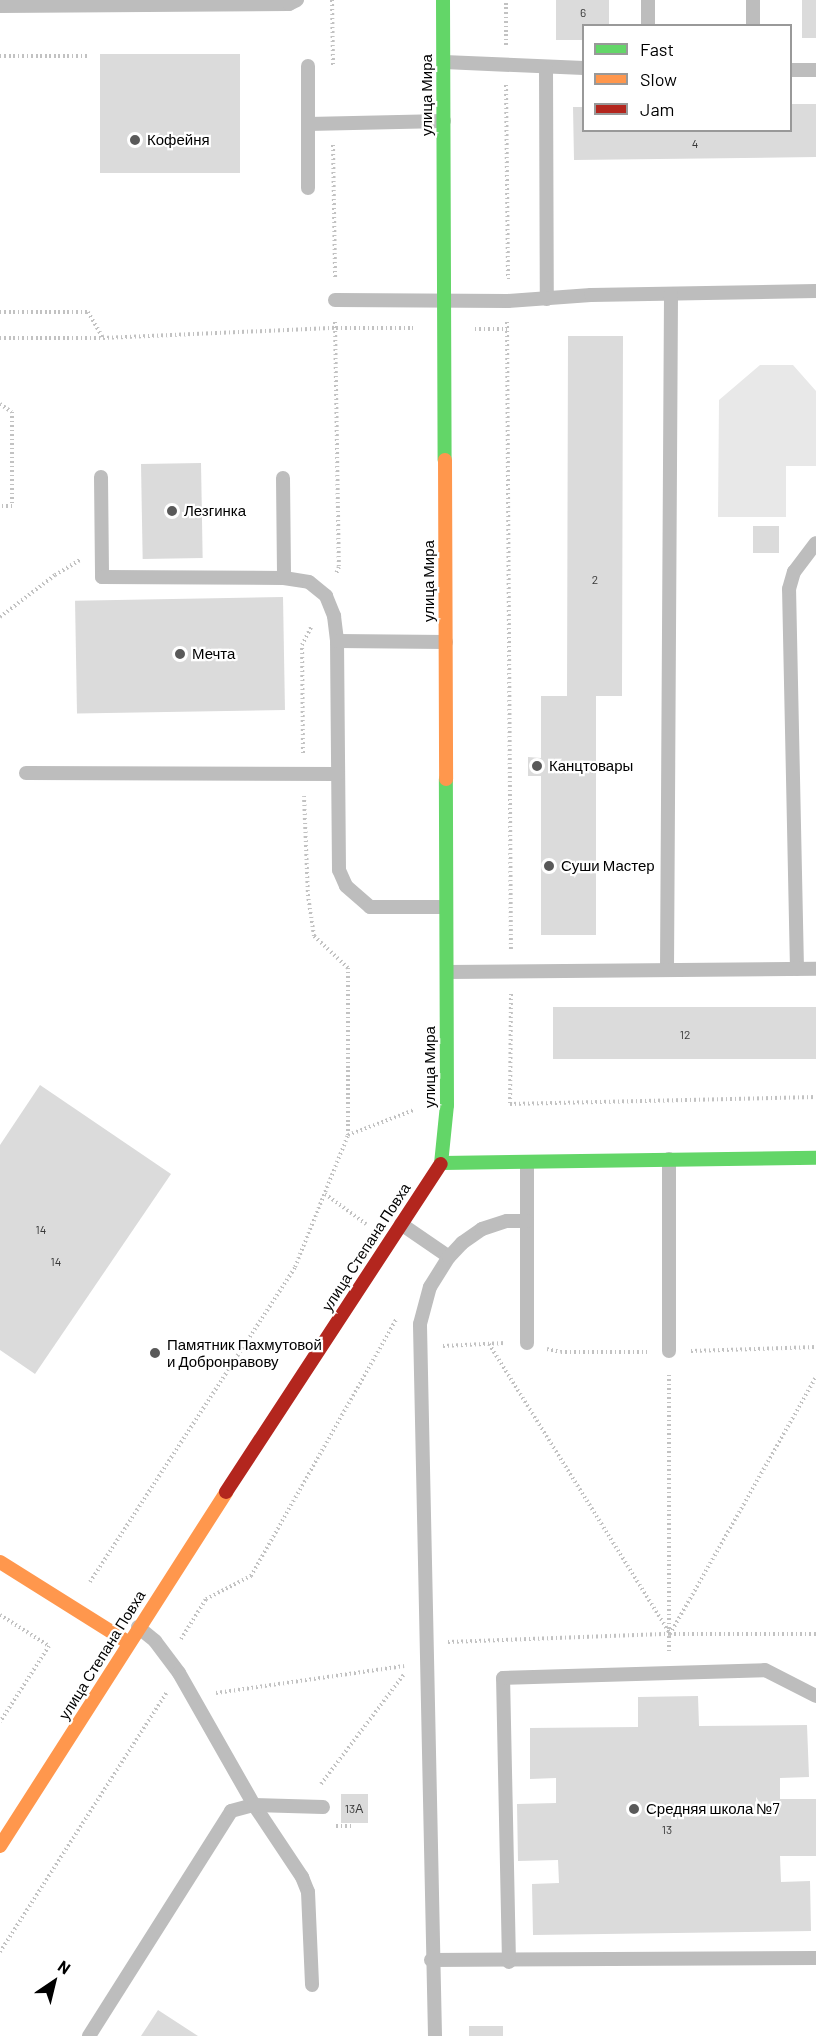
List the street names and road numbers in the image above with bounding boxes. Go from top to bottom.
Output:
street label: улица Мира [418,54,436,136]
street label: улица Мира [420,540,438,622]
street label: улица Мира [421,1026,439,1108]
street label: улица Степана Повха [318,1180,414,1314]
street label: улица Степана Повха [55,1587,149,1723]

